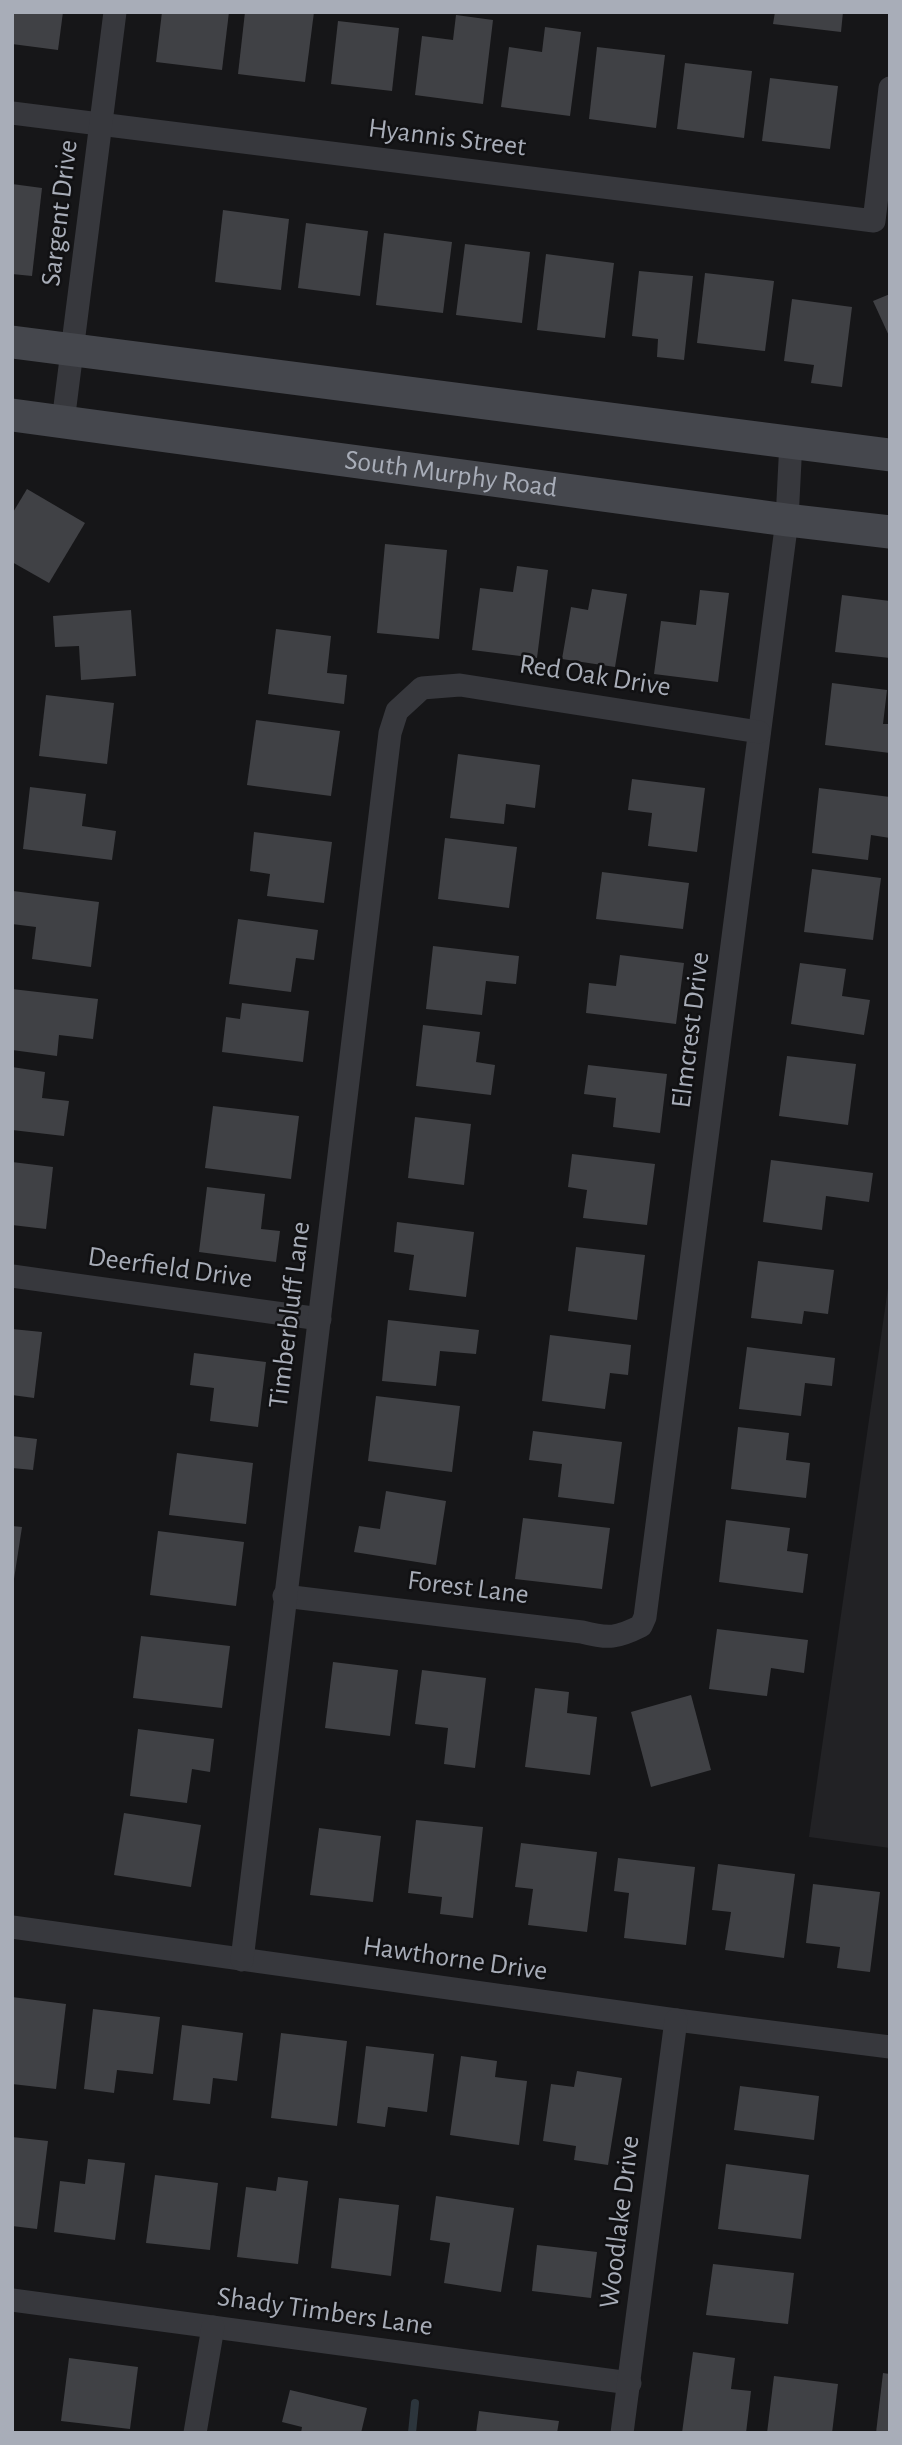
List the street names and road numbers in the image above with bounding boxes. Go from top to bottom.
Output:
street label: Hyannis Street [367,114,528,162]
street label: Sargent Drive [37,138,83,288]
street label: South Murphy Road [343,446,559,503]
street label: Red Oak Drive [517,650,673,702]
street label: Elmcrest Drive [668,950,714,1110]
street label: Timberbluff Lane [265,1220,315,1410]
street label: Deerfield Drive [86,1243,254,1293]
street label: Forest Lane [406,1567,530,1609]
street label: Hawthorne Drive [361,1932,549,1986]
street label: Woodlake Drive [596,2134,644,2310]
street label: Shady Timbers Lane [215,2283,435,2341]

